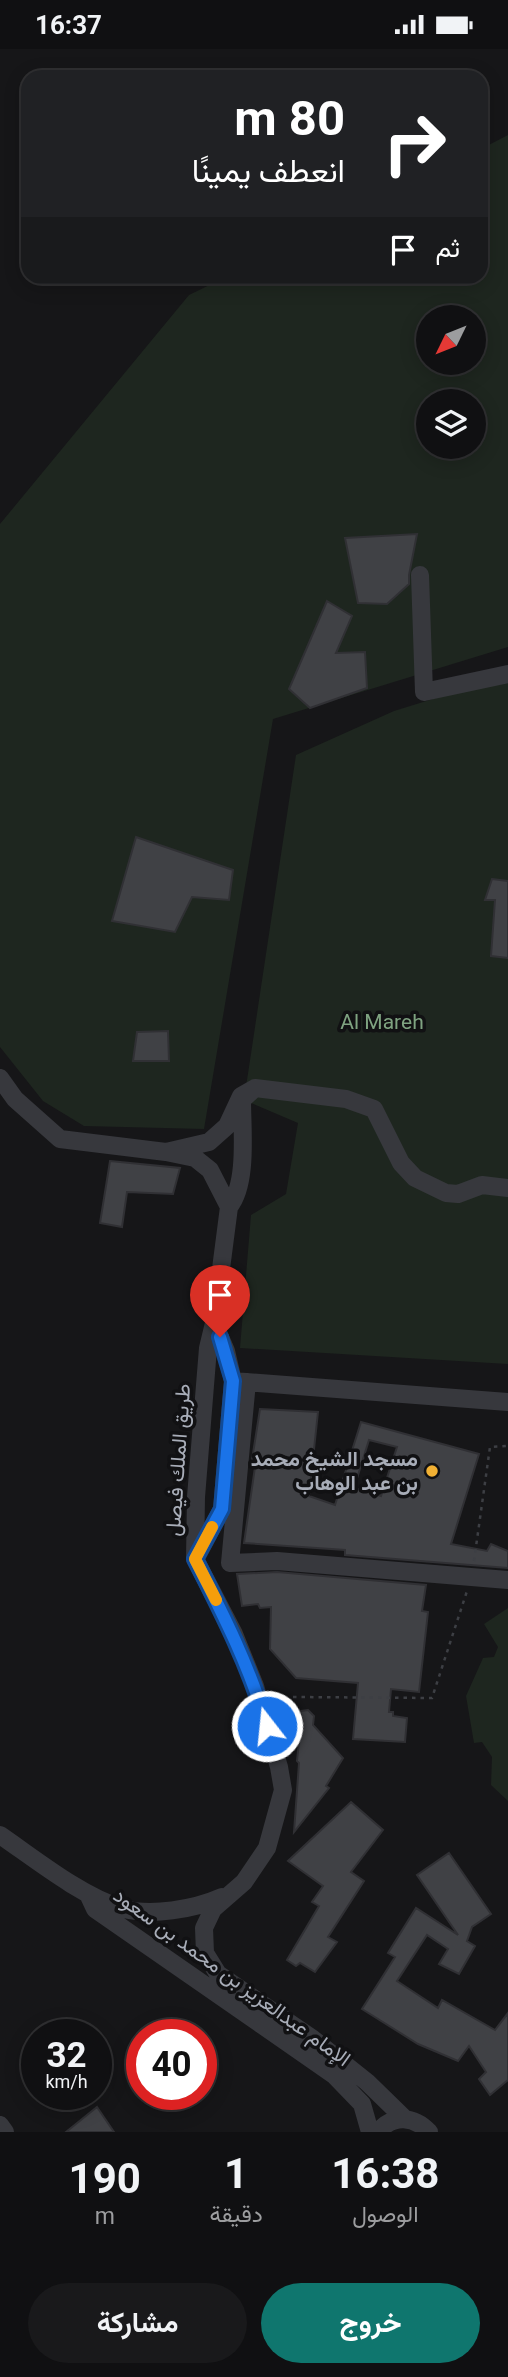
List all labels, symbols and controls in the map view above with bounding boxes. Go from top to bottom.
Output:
text: 16:37 [35,10,102,40]
text: 80 m [234,90,345,147]
icon: right [369,98,460,189]
text: انعطف يمينًا [192,152,345,190]
icon: arrive [384,231,422,269]
text: ثم [436,233,460,263]
north arrow [416,305,486,375]
map controls [416,305,486,459]
button: layers [416,389,486,459]
park label: Al Mareh [340,1010,424,1034]
pin [190,1265,250,1337]
icon: arrive [201,1276,239,1314]
street label: طريق الملك فيصل [161,1383,196,1537]
place label: مسجد الشيخ محمد بن عبد الوهاب [251,1447,418,1496]
marker: مسجد الشيخ محمد بن عبد الوهاب [424,1463,440,1479]
position arrow [230,1689,304,1763]
street label: الإمام عبدالعزيز بن محمد بن سعود [108,1883,355,2073]
speed limit sign: 40 [126,2019,217,2110]
text: 32 [46,2035,87,2076]
text: km/h [45,2071,88,2092]
text: 1 [224,2149,248,2198]
text: 16:38 [331,2149,439,2198]
text: 190 [69,2154,141,2203]
text: دقيقة [209,2201,263,2228]
text: الوصول [352,2201,419,2228]
text: m [95,2203,115,2230]
button: مشاركة [28,2283,247,2363]
button: خروج [261,2283,480,2363]

